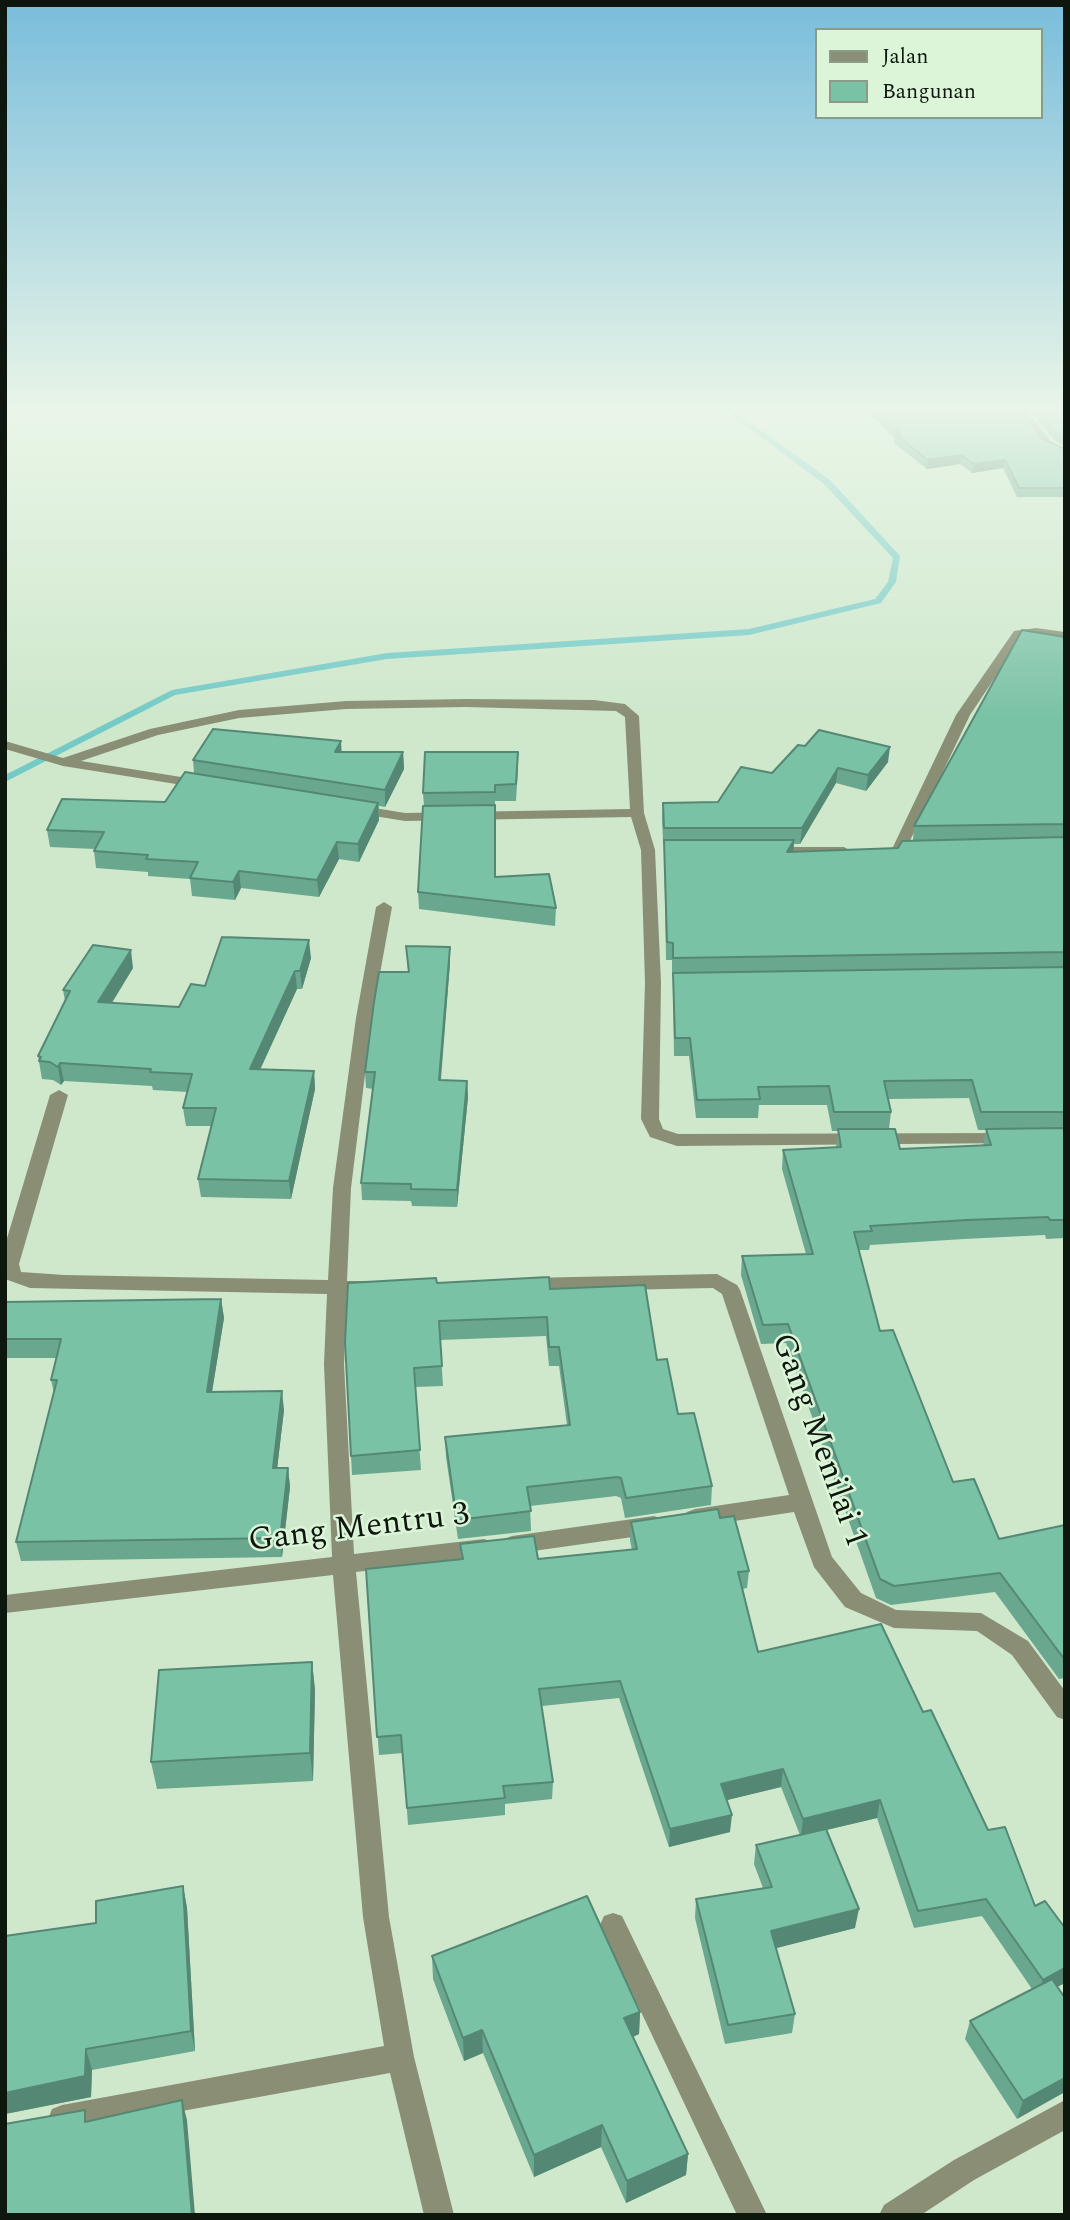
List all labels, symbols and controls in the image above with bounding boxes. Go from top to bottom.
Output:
legend [814,28,1042,119]
text: Jalan [882,41,928,73]
text: Bangunan [882,76,976,108]
street label: Gang Menilai 1 [760,1329,874,1553]
street label: Gang Mentru 3 [246,1497,472,1563]

